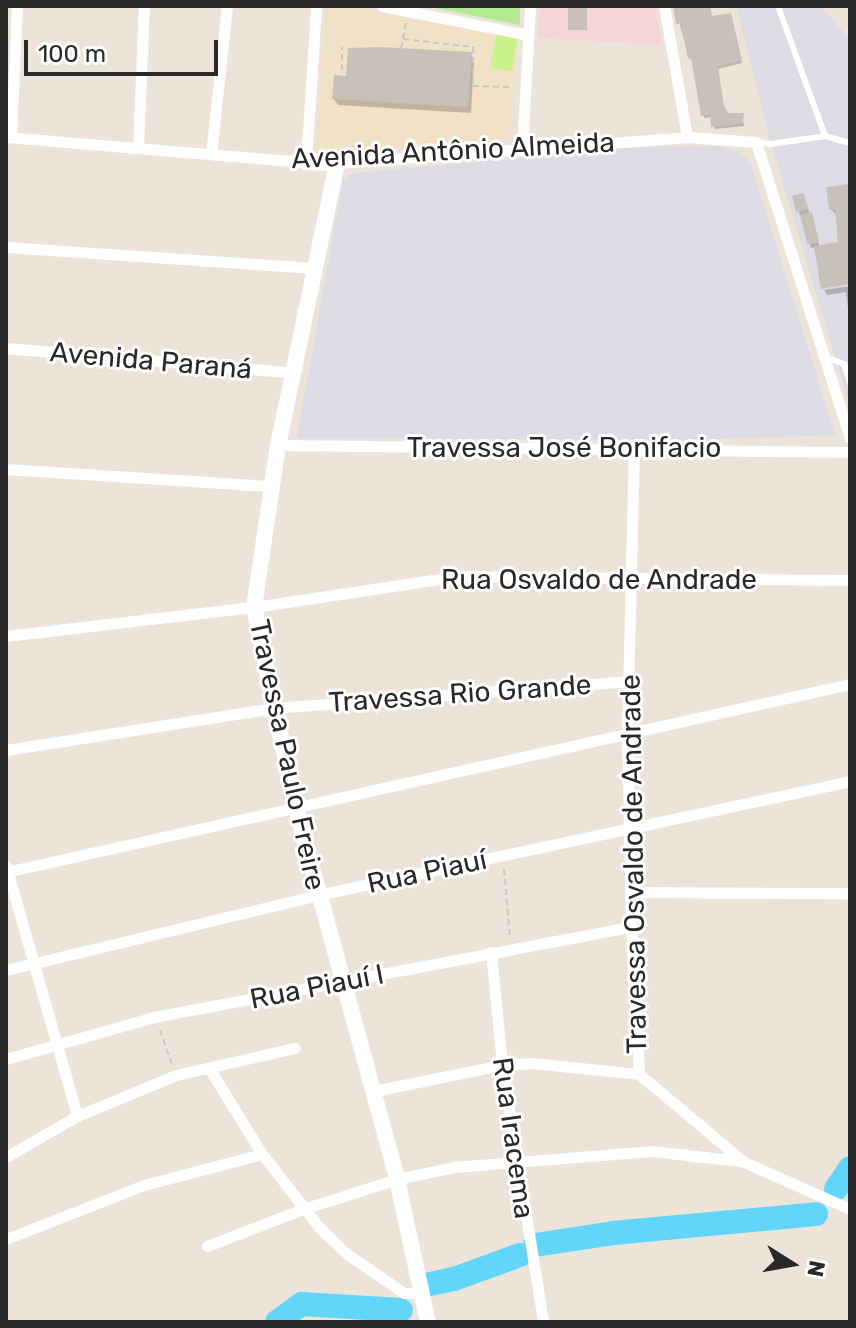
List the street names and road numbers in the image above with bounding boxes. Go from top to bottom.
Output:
street label: Avenida Antônio Almeida [290,126,616,176]
street label: Avenida Paraná [49,335,253,387]
street label: Travessa José Bonifacio [407,431,721,465]
street label: Rua Osvaldo de Andrade [441,563,757,597]
street label: Travessa Paulo Freire [242,617,332,893]
street label: Travessa Rio Grande [327,668,593,720]
street label: Travessa Osvaldo de Andrade [614,674,654,1054]
street label: Rua Piauí [364,843,490,901]
street label: Rua Piauí I [247,958,387,1016]
street label: Rua Iracema [485,1055,541,1221]

